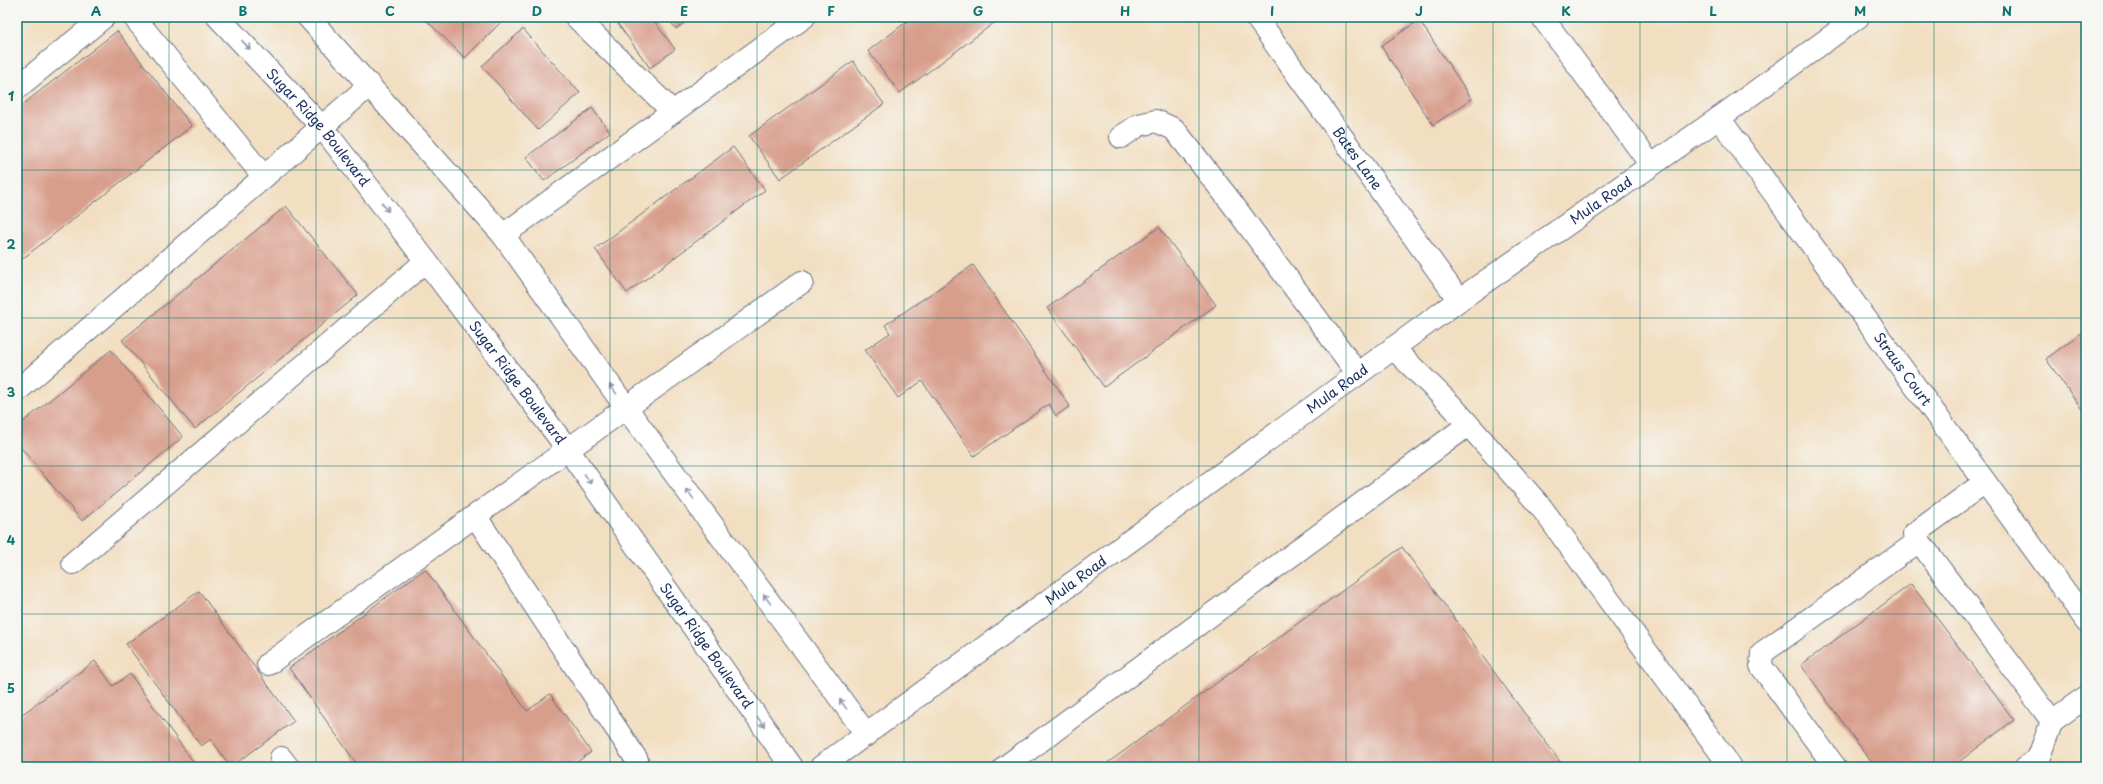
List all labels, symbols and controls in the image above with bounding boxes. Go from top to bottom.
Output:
text: A [91,1,101,20]
text: B [239,1,248,20]
text: C [385,1,395,20]
text: D [532,1,542,20]
text: E [680,1,688,20]
text: F [827,1,835,20]
text: G [973,1,983,20]
text: H [1120,1,1130,20]
text: I [1270,1,1274,20]
text: J [1415,1,1423,20]
text: K [1561,1,1571,20]
text: L [1709,1,1717,20]
text: M [1854,1,1866,20]
text: N [2002,1,2012,20]
one-way arrow [241,40,250,50]
street label: Sugar Ridge Boulevard [262,63,376,191]
text: 1 [8,86,14,105]
street label: Bates Lane [1328,122,1388,194]
street label: Mula Road [1565,171,1636,229]
one-way arrow [380,202,389,213]
text: 2 [6,234,16,253]
street label: Sugar Ridge Boulevard [464,316,572,449]
street label: Straus Court [1869,328,1937,410]
street label: Mula Road [1302,359,1372,418]
text: 3 [7,382,16,401]
one-way arrow [609,384,617,395]
one-way arrow [584,473,592,484]
one-way arrow [686,489,694,500]
text: 4 [7,530,16,549]
street label: Mula Road [1040,550,1111,610]
street label: Sugar Ridge Boulevard [655,578,759,713]
one-way arrow [762,594,771,605]
text: 5 [7,678,15,697]
one-way arrow [839,698,848,709]
one-way arrow [757,717,765,728]

